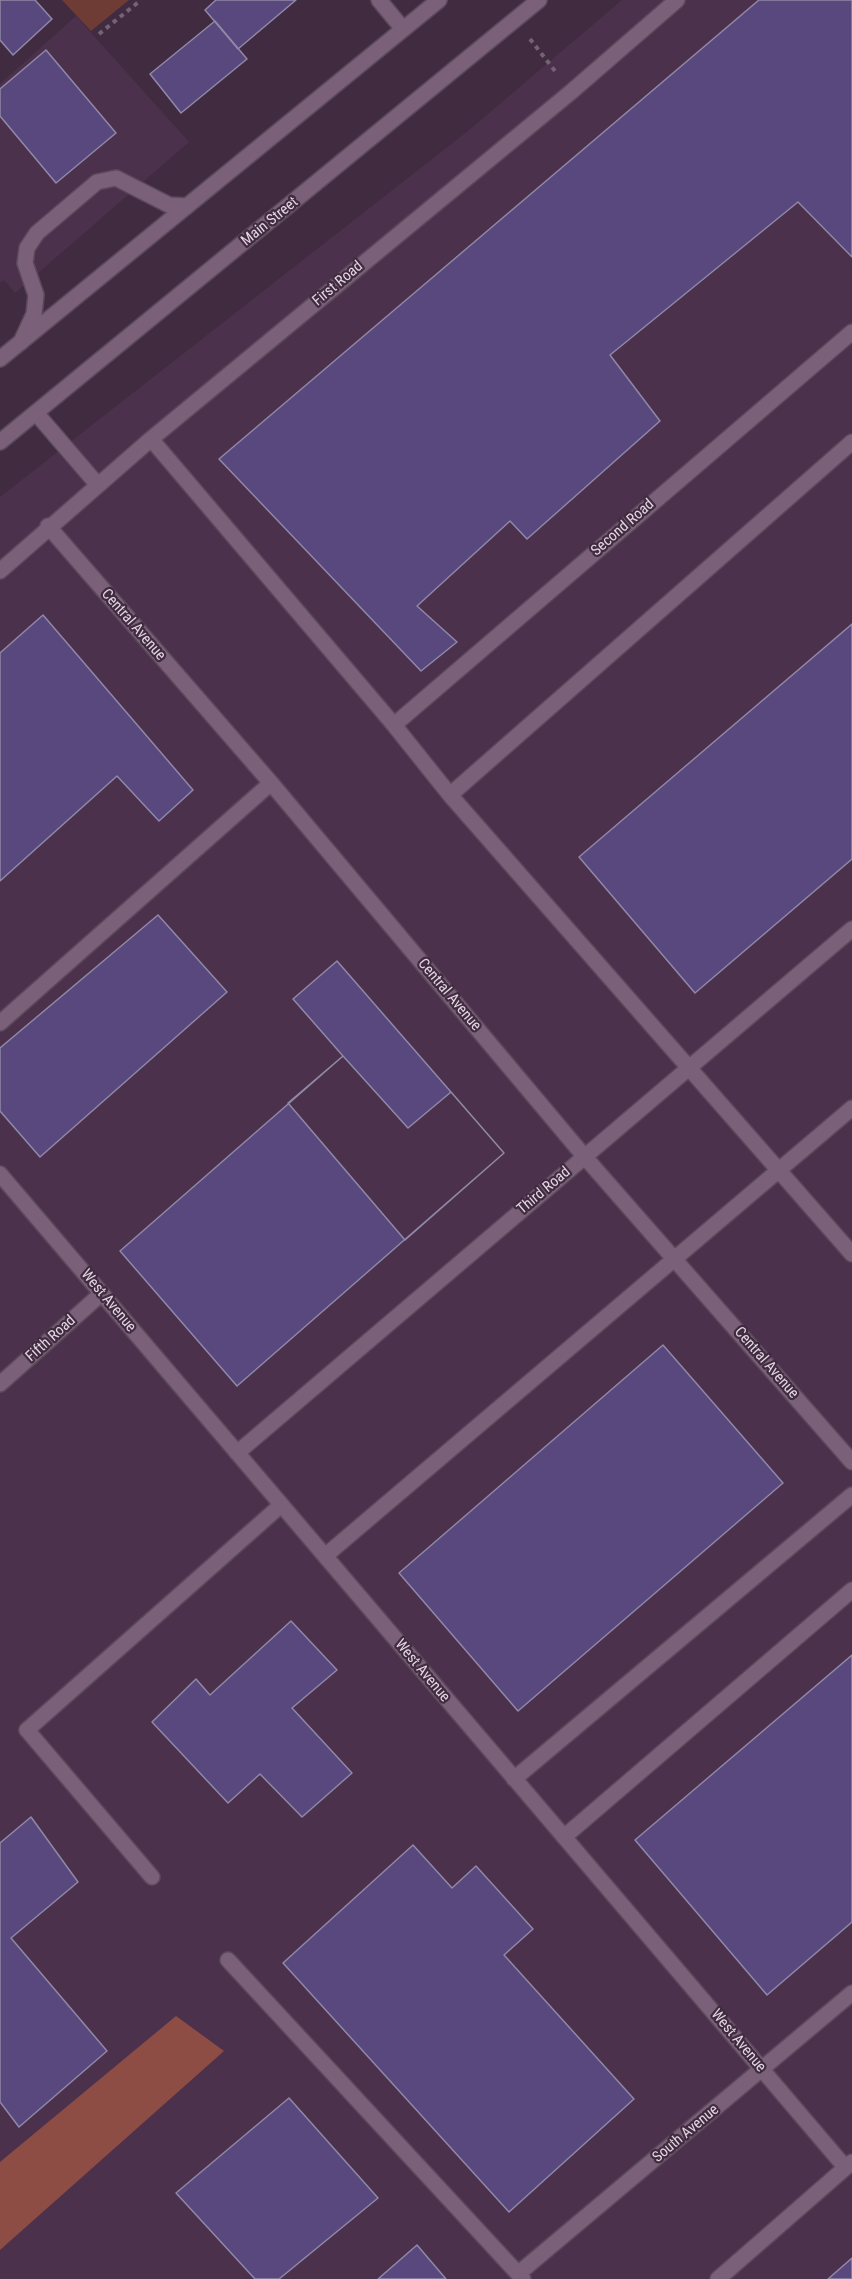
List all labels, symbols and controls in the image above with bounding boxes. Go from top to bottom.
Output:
street label: Main Street [238,194,302,250]
street label: First Road [309,258,367,310]
street label: Second Road [588,496,658,560]
street label: Central Avenue [97,586,169,664]
street label: Central Avenue [414,955,484,1035]
street label: Third Road [514,1164,574,1218]
street label: West Avenue [77,1266,139,1336]
street label: Fifth Road [22,1312,80,1366]
street label: Central Avenue [730,1324,802,1402]
street label: West Avenue [391,1636,453,1706]
street label: West Avenue [707,2006,769,2076]
street label: South Avenue [649,2101,723,2167]

